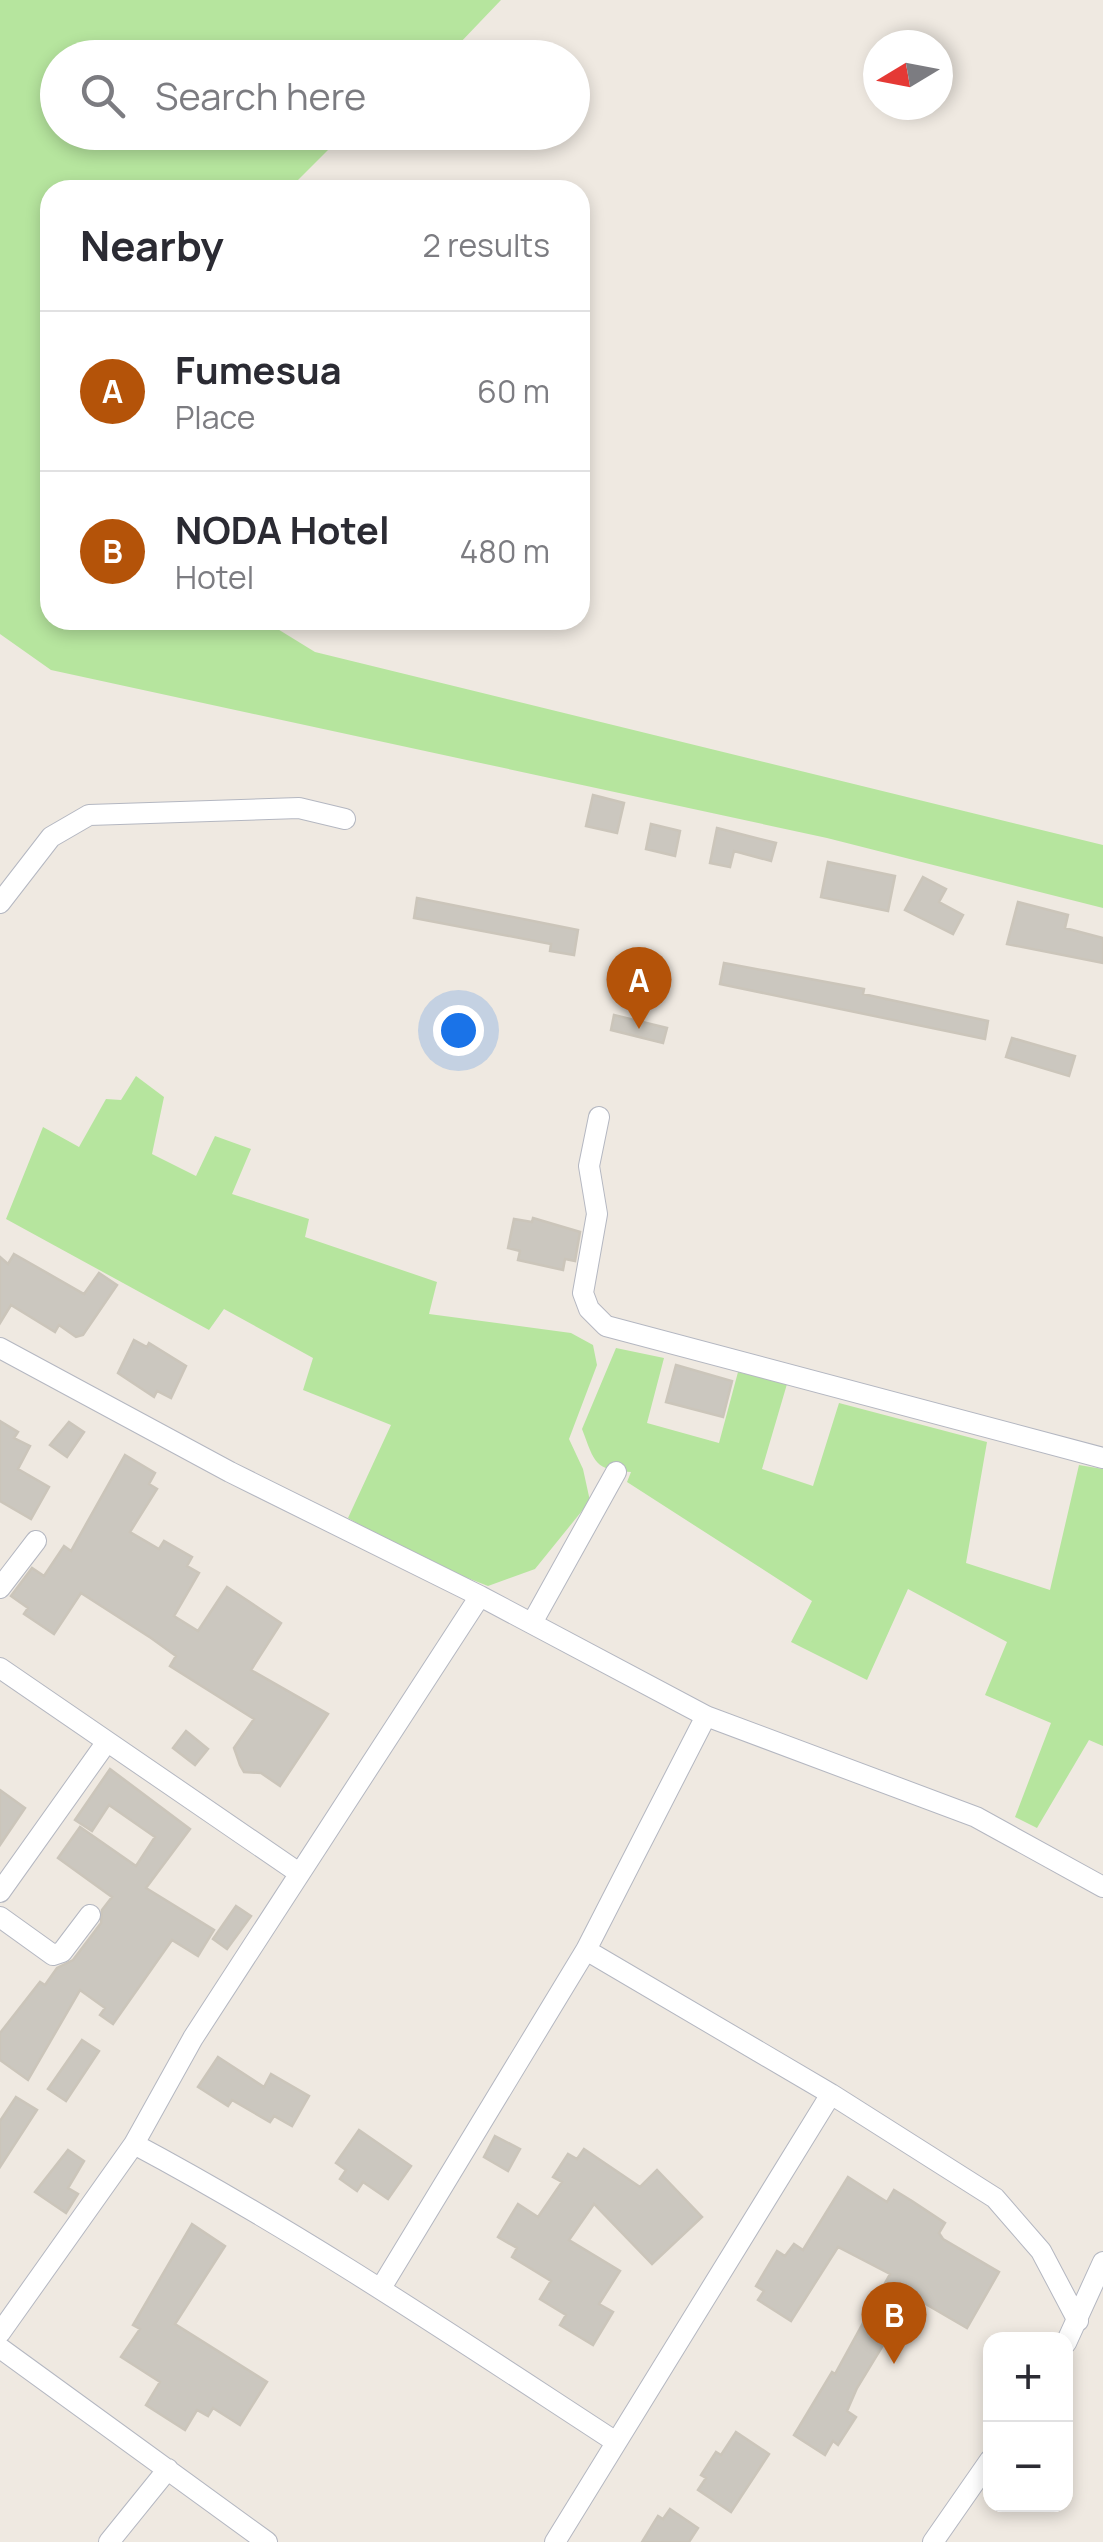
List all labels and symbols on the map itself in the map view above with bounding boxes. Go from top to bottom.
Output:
north arrow [863,30,953,120]
pin: A [606,946,672,1029]
your location [433,1005,484,1056]
pin: B [862,2282,926,2364]

